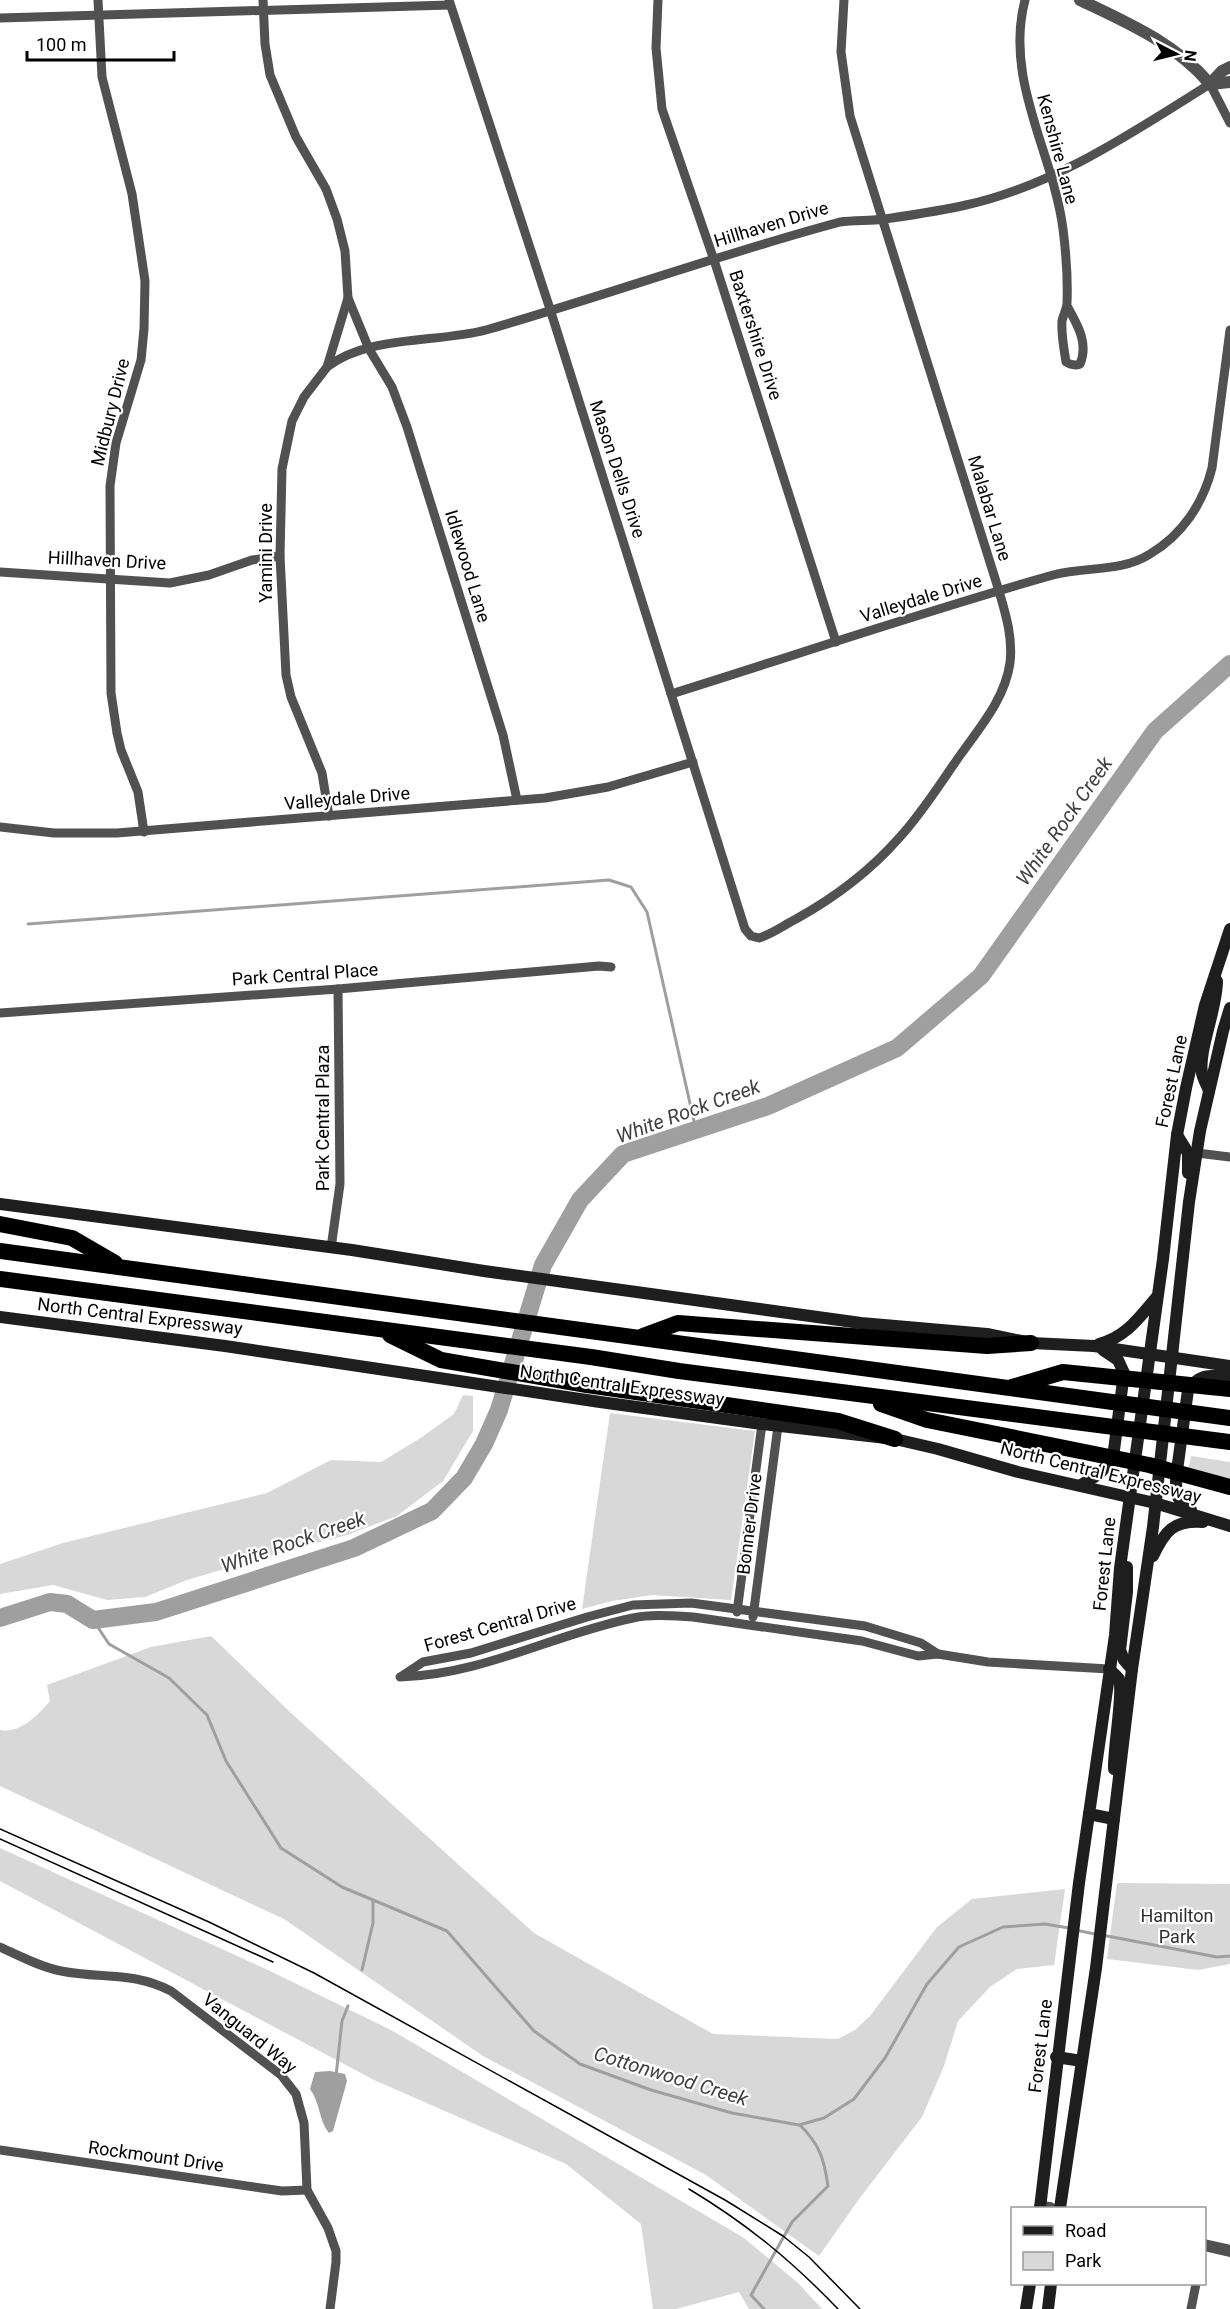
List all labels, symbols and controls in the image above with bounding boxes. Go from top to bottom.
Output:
scale bar [27,24,174,62]
north arrow [1146,24,1206,84]
text: 100 m [36,34,87,55]
text: N [1180,49,1201,63]
street label: Kenshire Lane [1033,92,1083,206]
street label: Hillhaven Drive [711,197,831,251]
street label: Baxtershire Drive [725,267,787,403]
street label: Midbury Drive [87,356,133,468]
street label: Mason Dells Drive [586,397,650,541]
street label: Malabar Lane [964,453,1016,563]
street label: Yamini Drive [255,503,276,603]
street label: Idlewood Lane [441,507,495,625]
street label: Hillhaven Drive [47,546,167,574]
street label: Valleydale Drive [858,570,984,626]
water label: White Rock Creek [1011,751,1118,890]
street label: Valleydale Drive [283,782,411,814]
street label: Park Central Place [231,958,379,990]
street label: Forest Lane [1151,1033,1191,1129]
street label: Park Central Plaza [312,1045,333,1191]
water label: White Rock Creek [613,1073,764,1148]
street label: North Central Expressway [36,1293,244,1339]
street label: North Central Expressway [518,1360,726,1410]
street label: North Central Expressway [998,1437,1204,1507]
street label: Bonner Drive [732,1472,766,1576]
water label: White Rock Creek [217,1506,370,1578]
street label: Forest Lane [1089,1516,1119,1612]
street label: Forest Central Drive [422,1592,578,1656]
park label: Hamilton Park [1140,1905,1214,1947]
street label: Vanguard Way [199,1989,302,2078]
street label: Forest Lane [1024,1998,1056,2094]
water label: Cottonwood Creek [591,2041,752,2111]
street label: Rockmount Drive [87,2136,225,2176]
legend [1011,2207,1206,2285]
text: Road [1065,2220,1106,2241]
text: Park [1065,2250,1102,2271]

